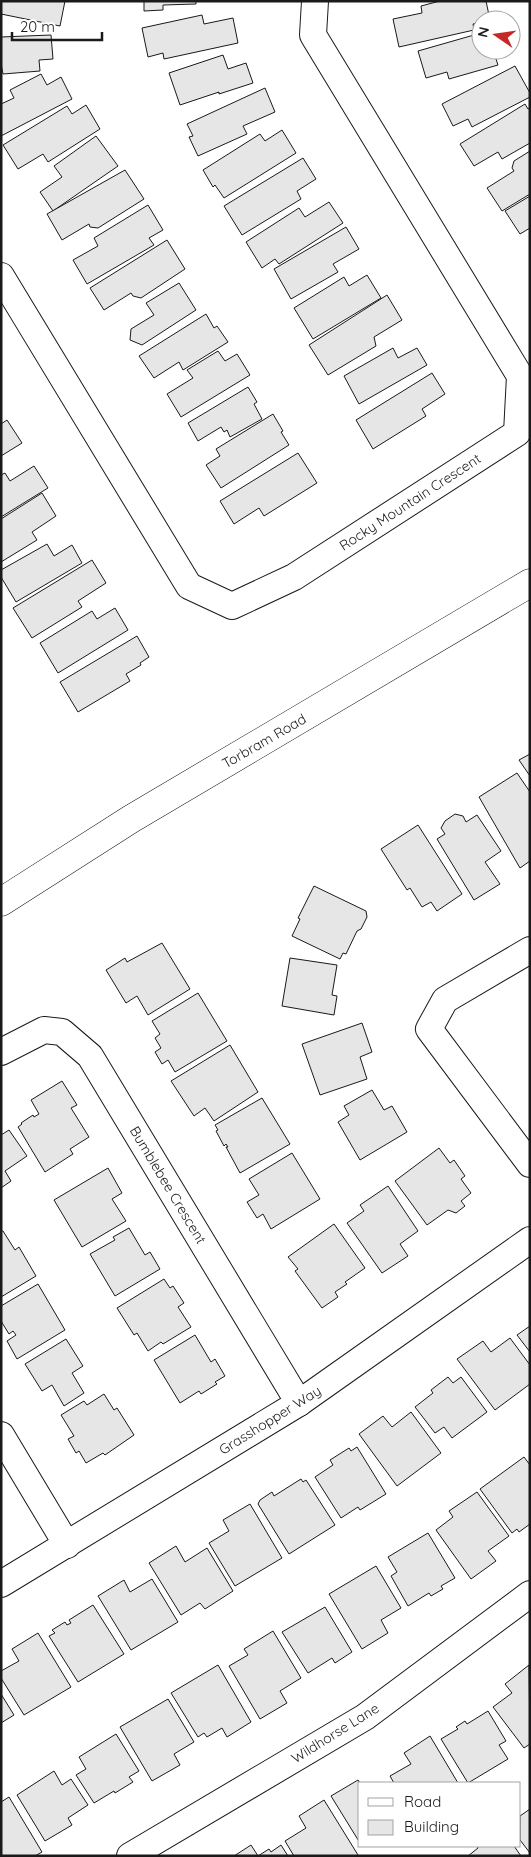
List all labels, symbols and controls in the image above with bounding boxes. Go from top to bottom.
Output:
scale bar [12,10,102,42]
north arrow [471,10,521,60]
text: 20 m [20,17,55,36]
text: N [473,25,493,39]
street label: Rocky Mountain Crescent [336,449,484,555]
street label: Torbram Road [219,710,309,772]
street label: Bumblebee Crescent [126,1123,210,1247]
street label: Grasshopper Way [216,1381,324,1459]
street label: Wildhorse Lane [288,1699,382,1767]
legend [358,1782,521,1847]
text: Road [404,1792,441,1811]
text: Building [404,1817,459,1836]

